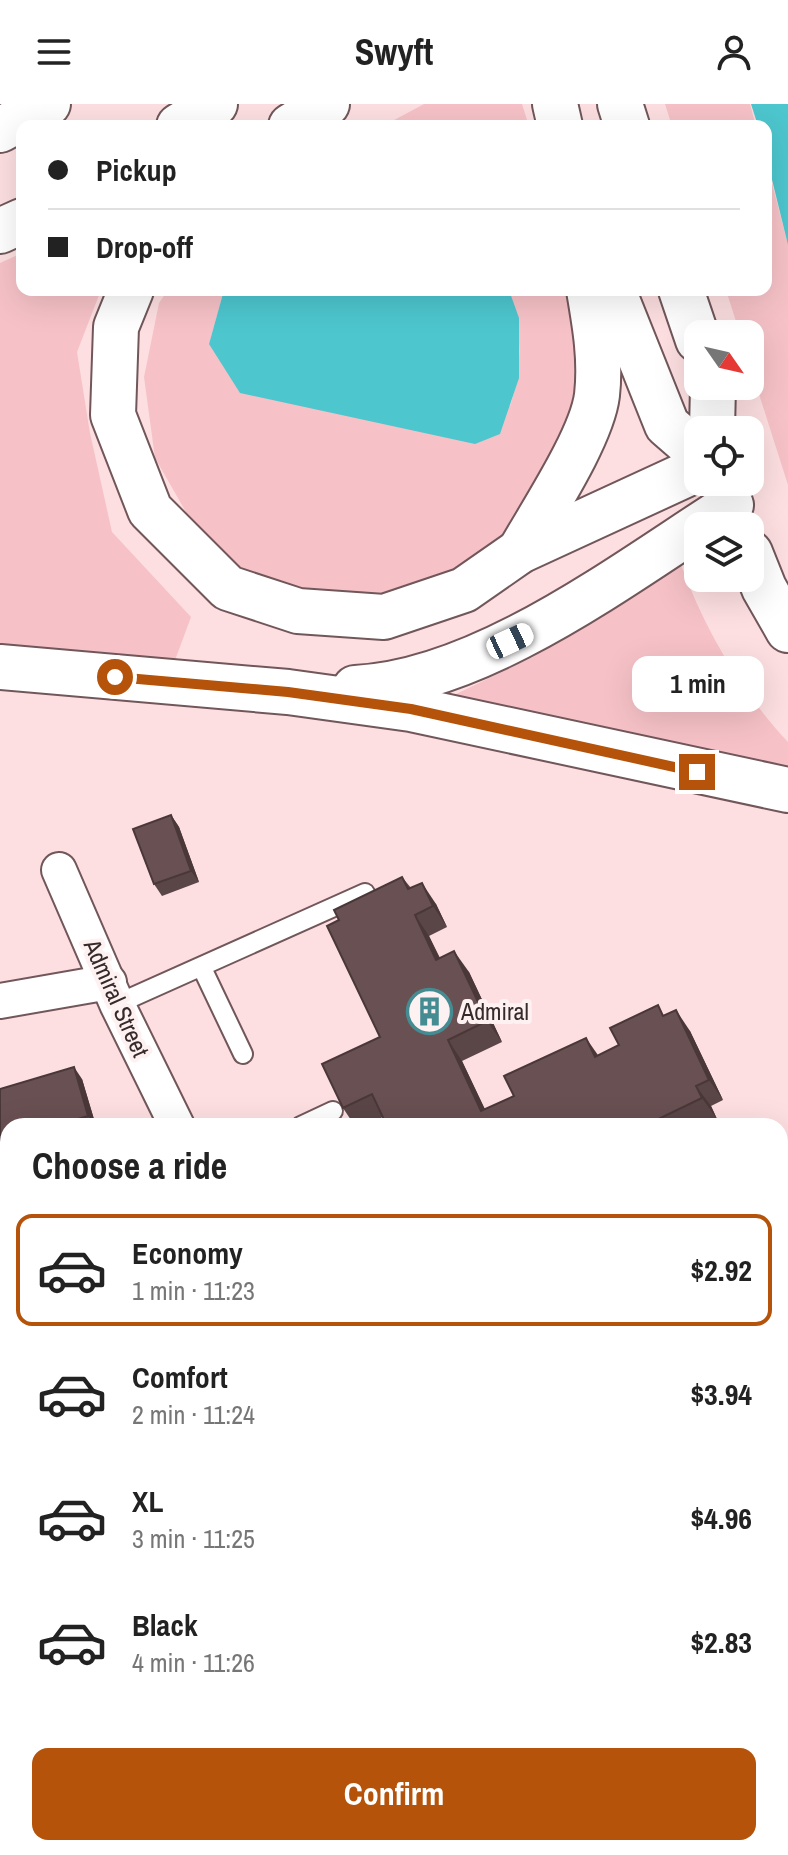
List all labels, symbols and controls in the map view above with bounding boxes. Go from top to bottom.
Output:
text: Swyft [355,28,433,76]
icon: menu [32,30,76,74]
icon: person [712,30,756,74]
text: Pickup [96,150,177,190]
text: Drop-off [96,227,193,267]
north arrow [684,320,764,400]
map controls [684,320,764,592]
button: locate [684,416,764,496]
button: layers [684,512,764,592]
car [483,620,537,662]
callout: 1 min [631,656,763,712]
route start [97,659,133,695]
text: 1 min [670,666,726,701]
route end [679,754,715,790]
street label: Admiral Street [76,933,157,1062]
building icon: Admiral [406,987,454,1035]
place label: Admiral [460,995,529,1027]
text: Choose a ride [32,1142,227,1190]
text: Economy [132,1233,243,1273]
icon: car [36,1234,108,1306]
text: $2.92 [690,1250,752,1290]
text: 1 min · 11:23 [132,1273,255,1308]
text: Comfort [132,1357,228,1397]
icon: car [36,1358,108,1430]
text: $3.94 [690,1374,752,1414]
text: 2 min · 11:24 [132,1397,255,1432]
text: XL [132,1481,163,1521]
icon: car [36,1482,108,1554]
text: $4.96 [690,1498,752,1538]
text: 3 min · 11:25 [132,1521,255,1556]
text: Black [132,1605,198,1645]
icon: car [36,1606,108,1678]
text: $2.83 [690,1622,752,1662]
text: 4 min · 11:26 [132,1645,255,1680]
button: Confirm [32,1748,756,1840]

